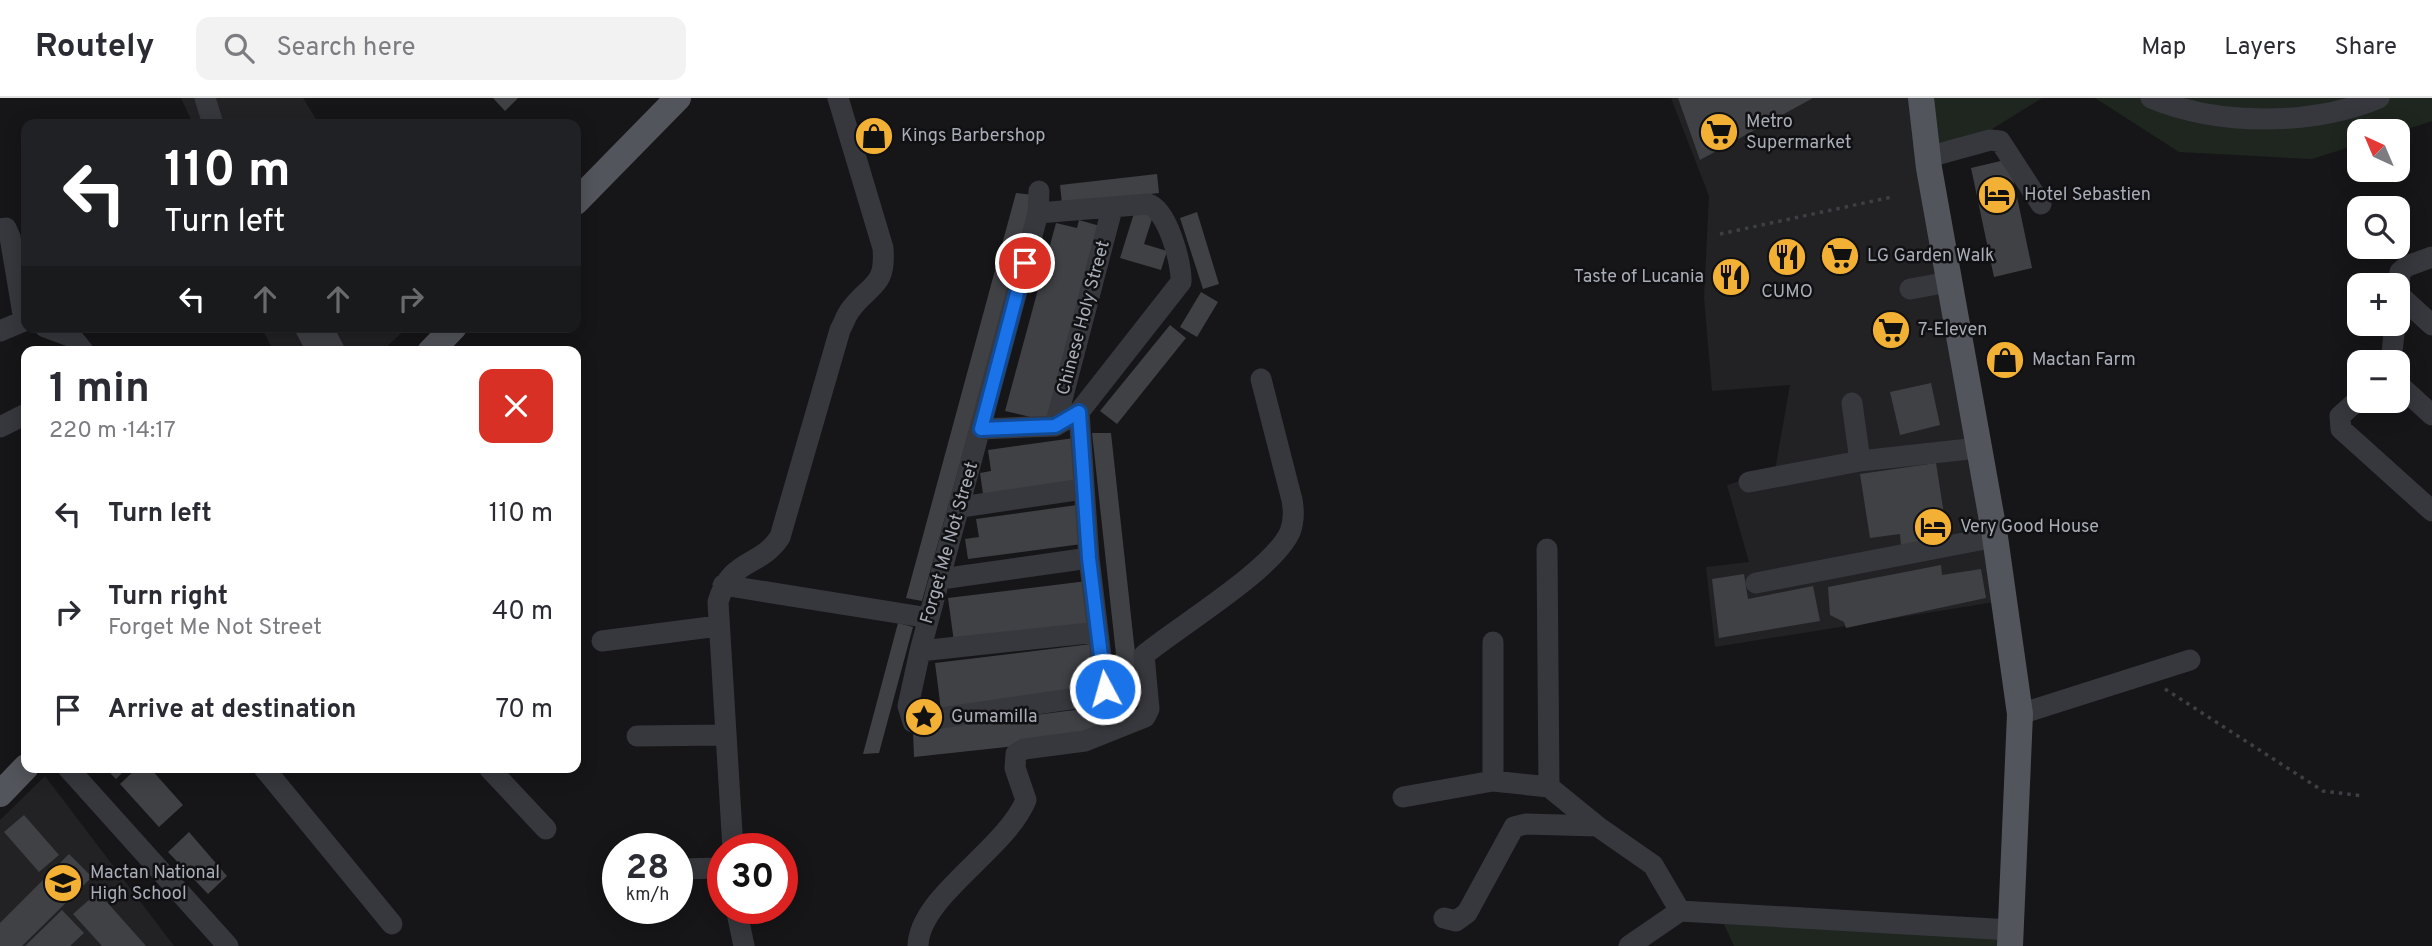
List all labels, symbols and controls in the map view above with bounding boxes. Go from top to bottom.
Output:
search box [196,17,686,80]
text: Routely [35,27,154,69]
icon: search [220,29,258,67]
text: Search here [276,32,415,65]
text: Map [2141,33,2186,63]
text: Layers [2224,33,2296,63]
text: Share [2334,33,2397,63]
supermarket icon: Metro Supermarket [1698,111,1740,153]
place label: Metro Supermarket [1746,111,1852,155]
shop icon: Kings Barbershop [853,115,895,157]
north arrow [2347,119,2410,182]
map controls [2347,119,2410,413]
place label: Kings Barbershop [901,125,1045,148]
text: 110 m [164,142,291,204]
icon: left [49,147,140,238]
hotel icon: Hotel Sebastien [1976,174,2018,216]
place label: Hotel Sebastien [2024,184,2151,207]
button: search [2347,196,2410,259]
text: Turn left [164,203,285,243]
pin [995,233,1055,293]
supermarket icon: LG Garden Walk [1819,235,1861,277]
restaurant icon: CUMO [1766,236,1808,278]
street label: Chinese Holy Street [1052,238,1116,398]
icon: arrive [1006,244,1044,282]
place label: LG Garden Walk [1867,245,1994,268]
restaurant icon: Taste of Lucania [1710,256,1752,298]
place label: Taste of Lucania [1573,266,1704,289]
button: + [2347,273,2410,336]
icon: left [173,280,211,318]
icon: ahead [246,280,284,318]
icon: ahead [319,280,357,318]
icon: right [392,280,430,318]
place label: CUMO [1761,281,1813,304]
supermarket icon: 7-Eleven [1870,309,1912,351]
place label: 7-Eleven [1918,319,1987,342]
shop icon: Mactan Farm [1984,339,2026,381]
place label: Mactan Farm [2032,349,2136,372]
button: − [2347,350,2410,413]
text: 1 min [49,364,150,417]
button: close [479,369,553,443]
text: 220 m · 14:17 [49,417,176,446]
street label: Forget Me Not Street [916,459,984,627]
icon: left [49,495,87,533]
text: Turn left [108,498,212,531]
text: 110 m [489,498,553,531]
hotel icon: Very Good House [1912,506,1954,548]
place label: Very Good House [1960,516,2099,539]
text: Turn right [108,581,228,614]
icon: right [49,593,87,631]
text: 40 m [492,596,553,629]
text: Forget Me Not Street [108,614,322,643]
position arrow [1068,652,1142,726]
icon: arrive [49,691,87,729]
text: Arrive at destination [108,694,356,727]
text: 70 m [495,694,553,727]
place icon: Gumamilla [903,696,945,738]
place label: Gumamilla [951,706,1037,729]
speed limit sign: 30 [707,833,798,924]
text: 28 [626,847,669,891]
school or university icon: Mactan National High School [42,862,84,904]
place label: Mactan National High School [90,862,220,906]
text: km/h [626,884,669,907]

